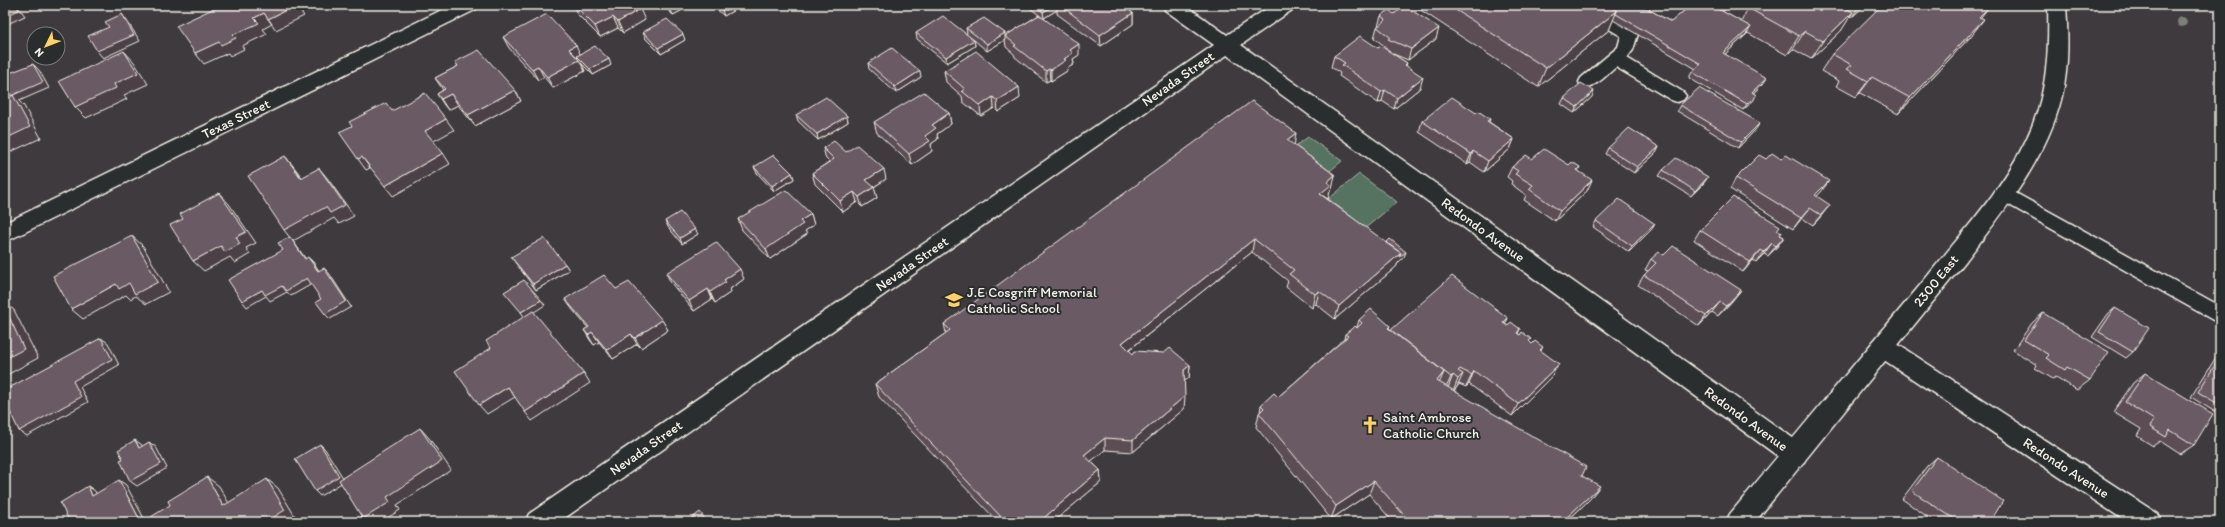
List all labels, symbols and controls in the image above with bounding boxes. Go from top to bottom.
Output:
north arrow [26,26,66,66]
text: N [32,45,46,60]
street label: Nevada Street [1138,48,1218,110]
street label: Texas Street [199,95,273,143]
street label: Redondo Avenue [1438,194,1528,266]
street label: Nevada Street [872,233,952,295]
street label: 2300 East [1910,252,1962,310]
place label: J.E Cosgriff Memorial Catholic School [967,284,1097,317]
school or university icon: J.E Cosgriff Memorial Catholic School [944,290,964,310]
street label: Redondo Avenue [1701,383,1791,455]
place label: Saint Ambrose Catholic Church [1383,409,1479,442]
church icon: Saint Ambrose Catholic Church [1360,415,1380,435]
street label: Nevada Street [606,417,686,479]
street label: Redondo Avenue [2020,434,2112,502]

